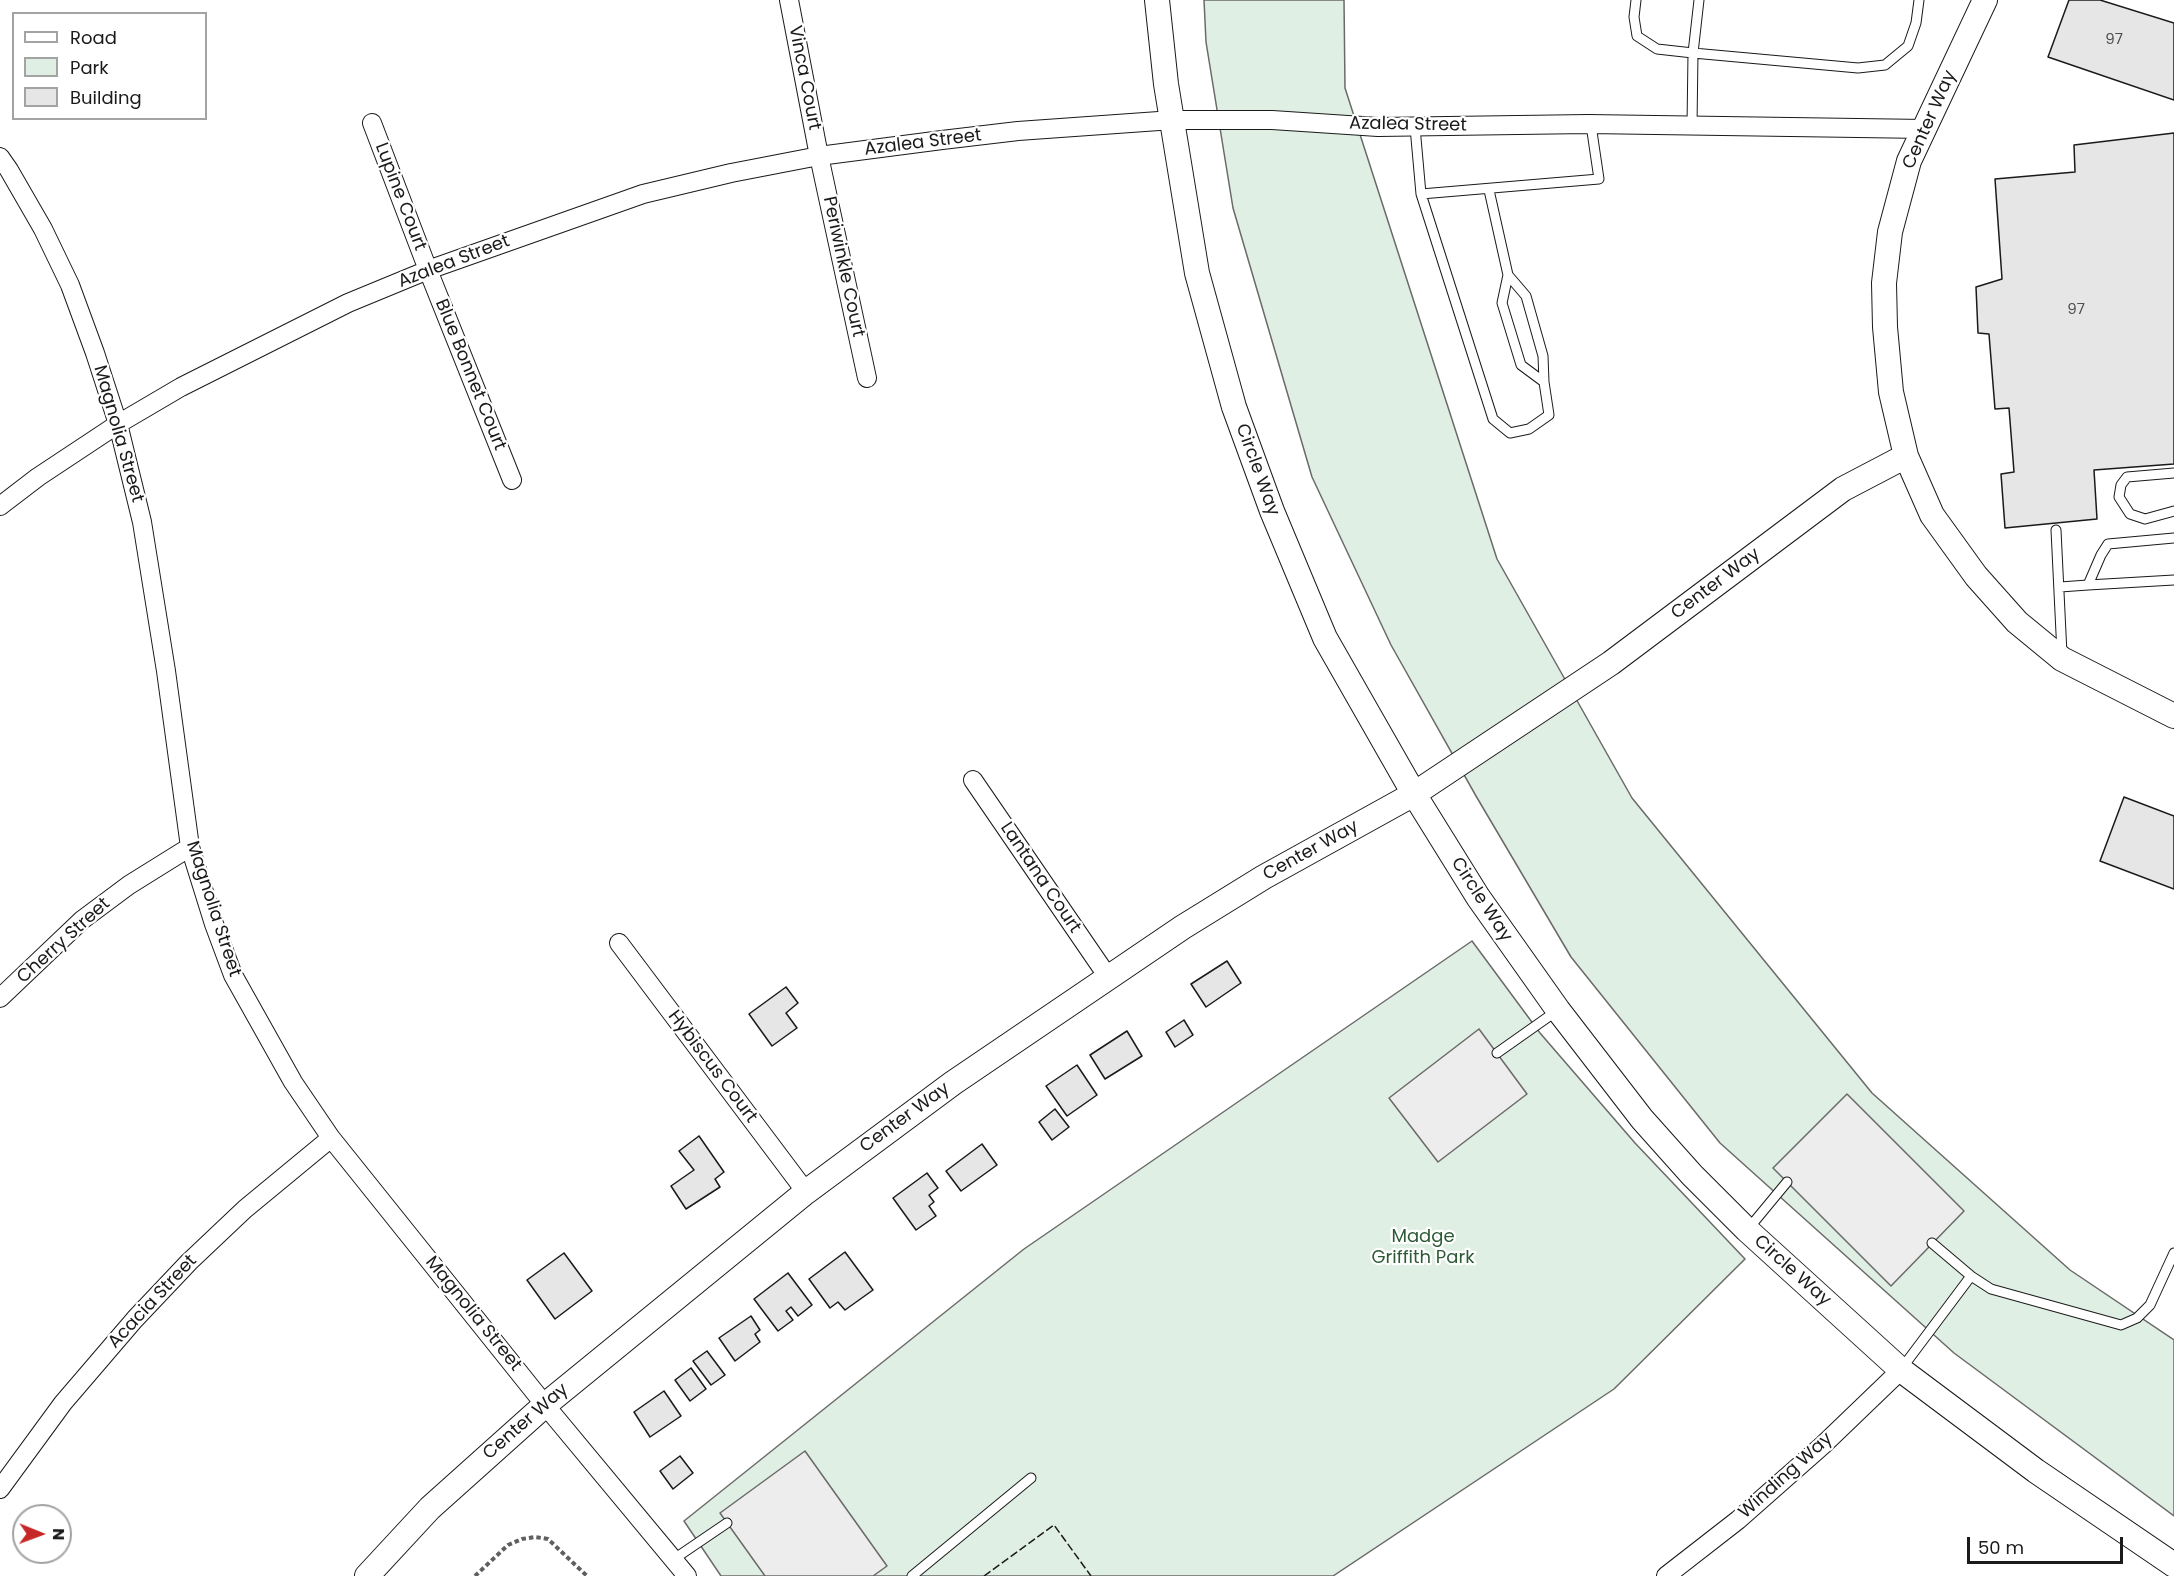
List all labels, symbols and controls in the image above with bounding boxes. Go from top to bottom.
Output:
legend [12,12,207,120]
street label: Vinca Court [783,24,825,132]
text: Road [70,25,117,50]
house number: 97 [2105,31,2123,49]
text: Park [70,55,109,80]
street label: Center Way [1899,67,1961,173]
text: Building [70,85,142,110]
street label: Azalea Street [1349,113,1467,137]
street label: Azalea Street [863,125,983,161]
street label: Lupine Court [370,140,430,254]
street label: Periwinkle Court [818,195,868,339]
street label: Azalea Street [395,231,513,293]
street label: Blue Bonnet Court [430,296,510,454]
house number: 97 [2067,301,2085,319]
street label: Magnolia Street [88,363,148,505]
street label: Circle Way [1230,421,1284,519]
street label: Center Way [1667,544,1765,624]
street label: Center Way [1260,816,1362,886]
street label: Lantana Court [995,819,1085,937]
street label: Magnolia Street [181,838,245,980]
street label: Circle Way [1446,854,1516,946]
street label: Cherry Street [13,894,115,988]
street label: Hybiscus Court [663,1006,761,1128]
street label: Center Way [856,1078,954,1158]
park label: Madge Griffith Park [1372,1226,1474,1268]
street label: Circle Way [1749,1231,1835,1311]
street label: Acacia Street [104,1251,202,1353]
street label: Magnolia Street [420,1252,526,1376]
street label: Center Way [479,1379,573,1465]
street label: Winding Way [1735,1428,1837,1524]
north arrow [12,1504,72,1564]
scale bar [1970,1525,2126,1563]
text: N [47,1528,70,1541]
text: 50 m [1978,1535,2024,1560]

